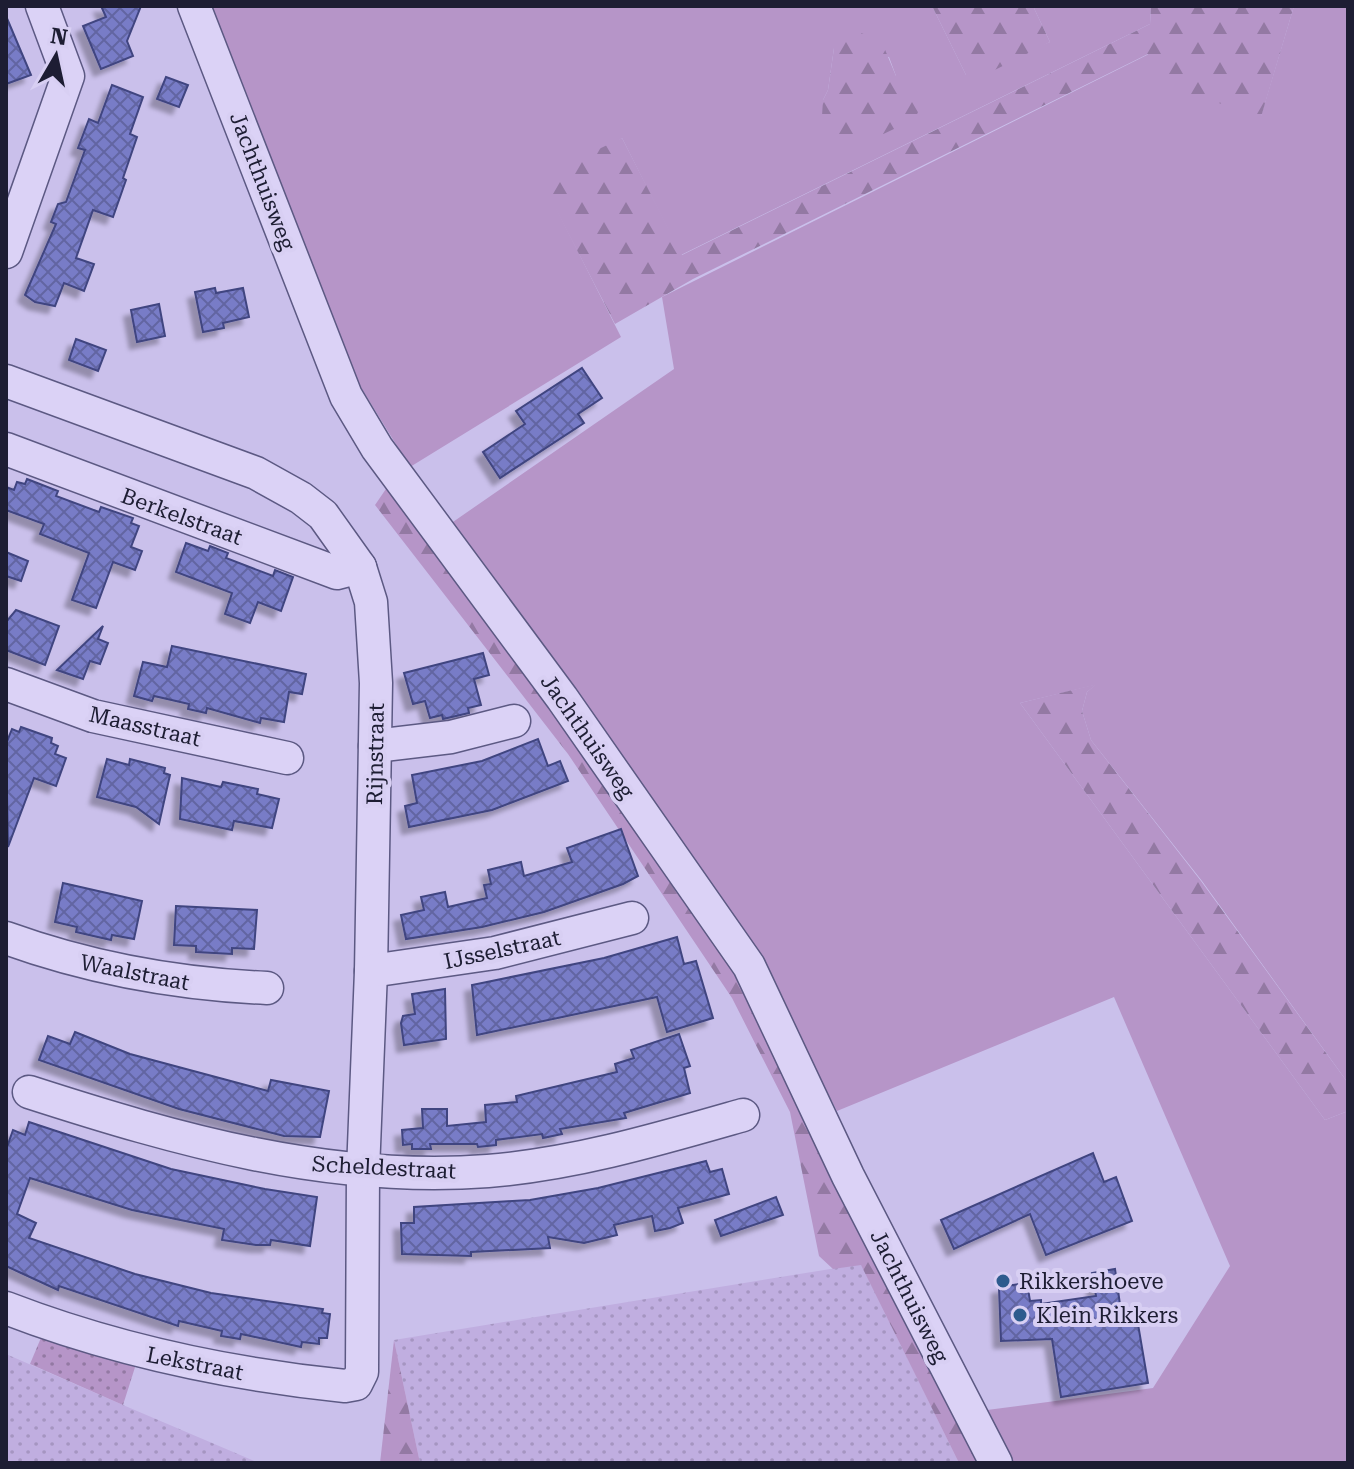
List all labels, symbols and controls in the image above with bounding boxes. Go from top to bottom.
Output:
north arrow [16,16,96,96]
text: N [49,23,69,50]
street label: Jachthuisweg [225,109,300,254]
street label: Berkelstraat [118,483,246,550]
street label: Jachthuisweg [536,669,640,804]
street label: Maasstraat [87,702,203,751]
street label: Rijnstraat [362,703,389,805]
street label: IJsselstraat [441,925,563,974]
street label: Waalstraat [78,950,192,995]
street label: Scheldestraat [311,1151,457,1184]
street label: Jachthuisweg [865,1226,954,1367]
place label: Rikkershoeve [1019,1269,1164,1294]
marker: Rikkershoeve [994,1272,1012,1290]
place label: Klein Rikkers [1036,1303,1178,1328]
marker: Klein Rikkers [1011,1306,1029,1324]
street label: Lekstraat [144,1342,246,1385]

